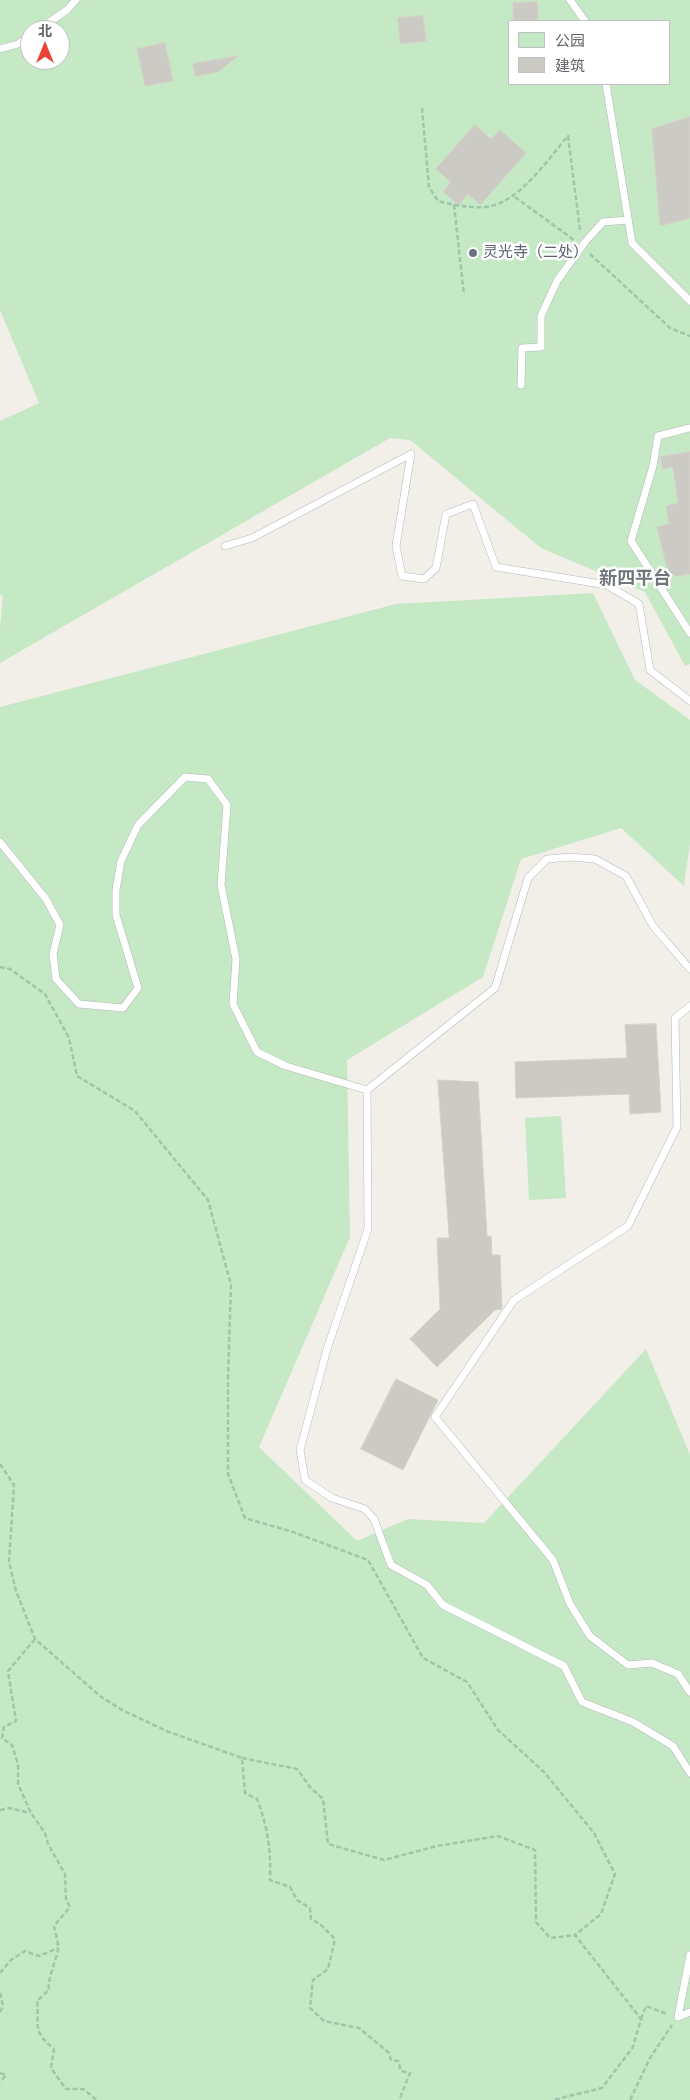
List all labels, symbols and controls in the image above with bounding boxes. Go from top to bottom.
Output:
north arrow [20,20,70,70]
legend [508,20,670,85]
text: 北 [38,22,52,40]
text: 公园 [555,30,585,51]
text: 建筑 [555,55,585,76]
place label: 灵光寺（二处） [483,244,588,262]
marker: 灵光寺（二处） [467,247,479,259]
district label: 新四平台 [599,568,671,590]

